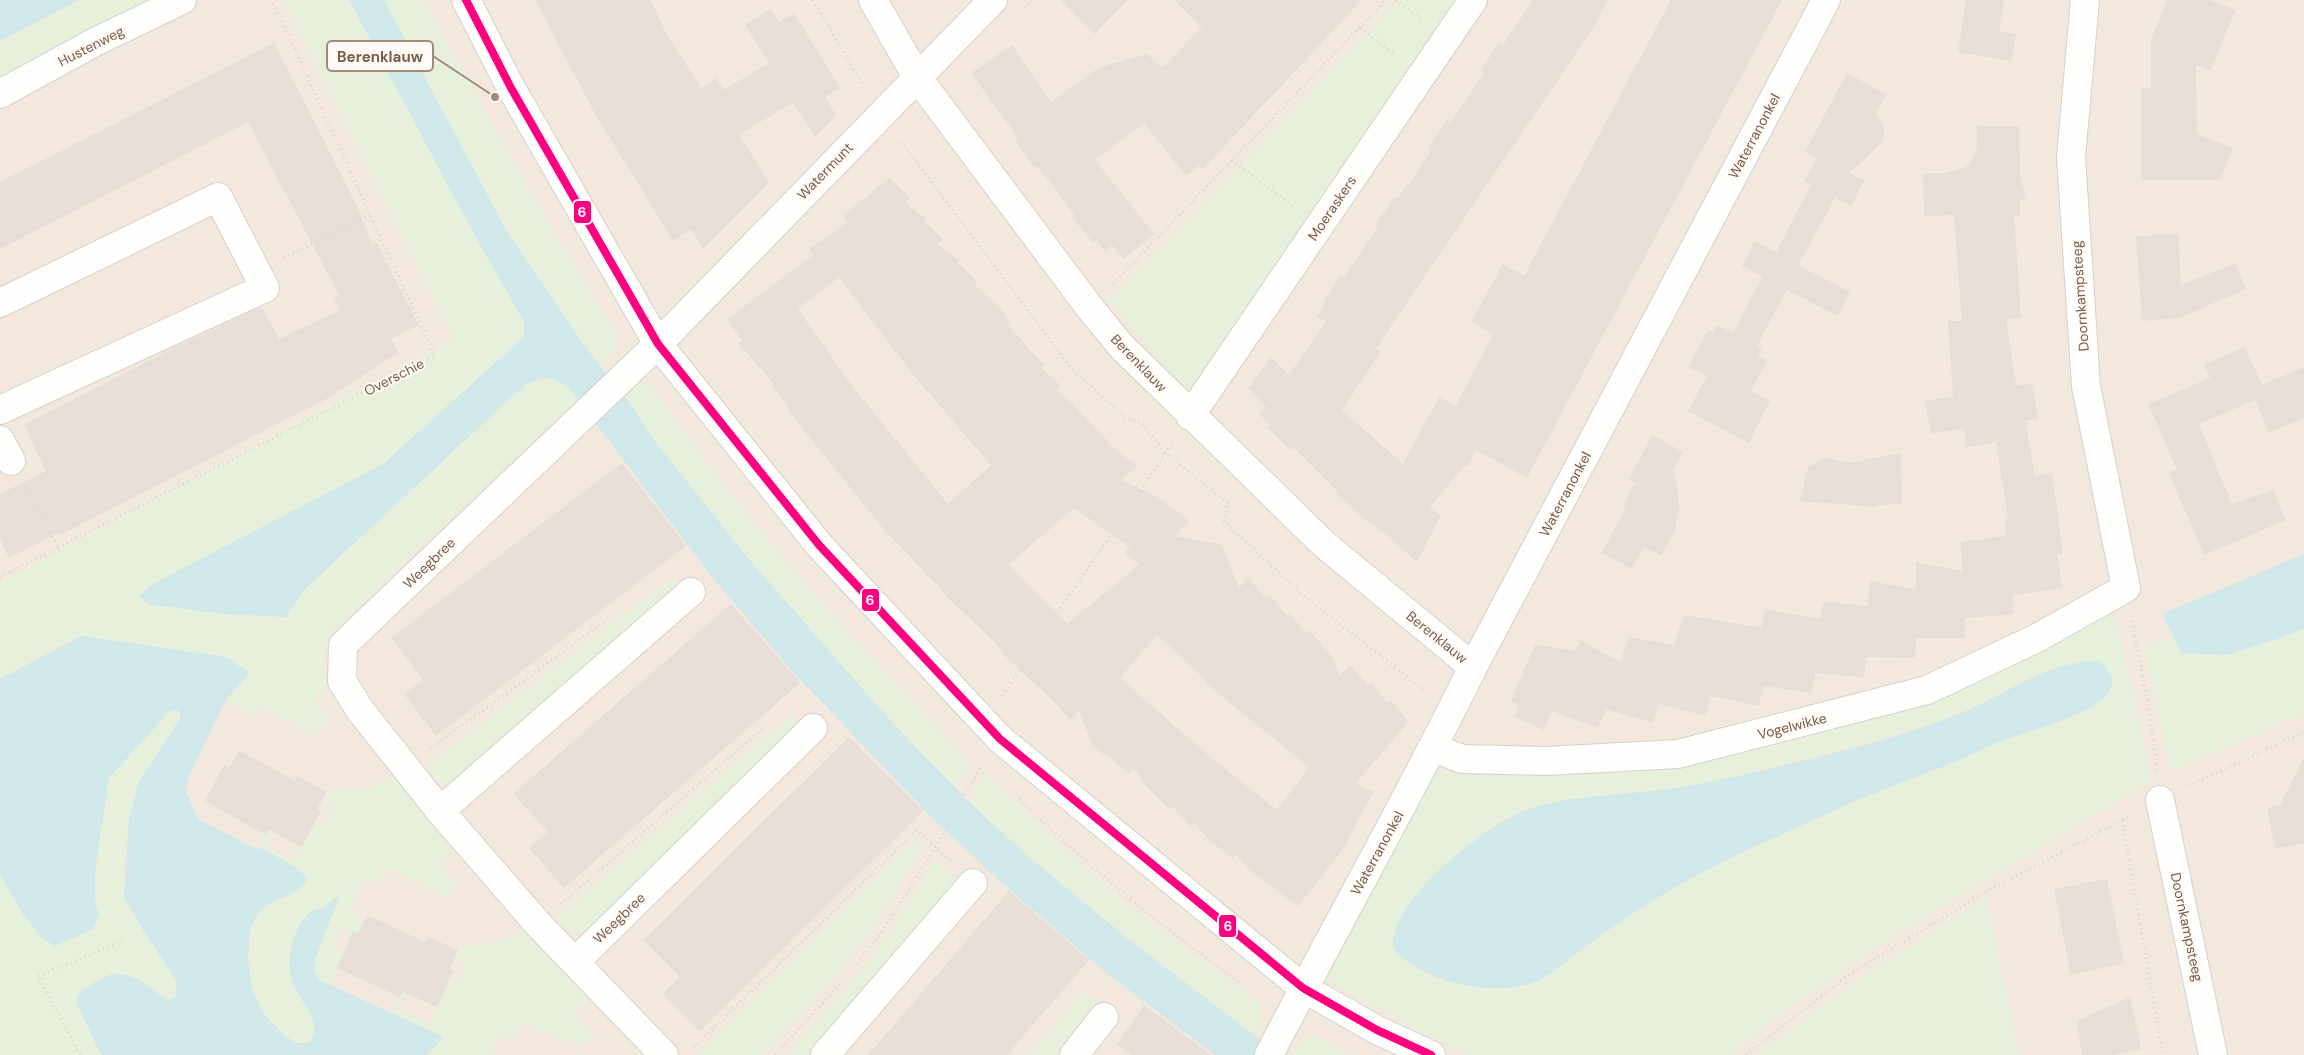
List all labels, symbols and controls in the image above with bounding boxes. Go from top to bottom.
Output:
street label: Hustenweg [55,22,127,70]
callout: Berenklauw [327,41,433,71]
text: Berenklauw [337,47,424,67]
street label: Waterranonkel [1724,90,1784,182]
street label: Watermunt [793,139,857,203]
street label: Moeraskers [1304,172,1360,244]
line badge: 6 [573,200,592,224]
text: 6 [578,203,587,221]
street label: Doornkampsteeg [2067,240,2093,352]
street label: Berenklauw [1107,330,1171,396]
street label: Overschie [361,354,427,400]
street label: Waterranonkel [1535,448,1595,540]
street label: Weegbree [399,534,459,592]
line badge: 6 [861,588,880,612]
text: 6 [866,591,875,609]
street label: Berenklauw [1403,607,1472,667]
street label: Vogelwikke [1756,709,1829,743]
street label: Waterranonkel [1346,808,1408,898]
street label: Doornkampsteeg [2167,871,2207,983]
street label: Weegbree [589,889,649,947]
line badge: 6 [1218,914,1237,938]
text: 6 [1224,917,1233,935]

